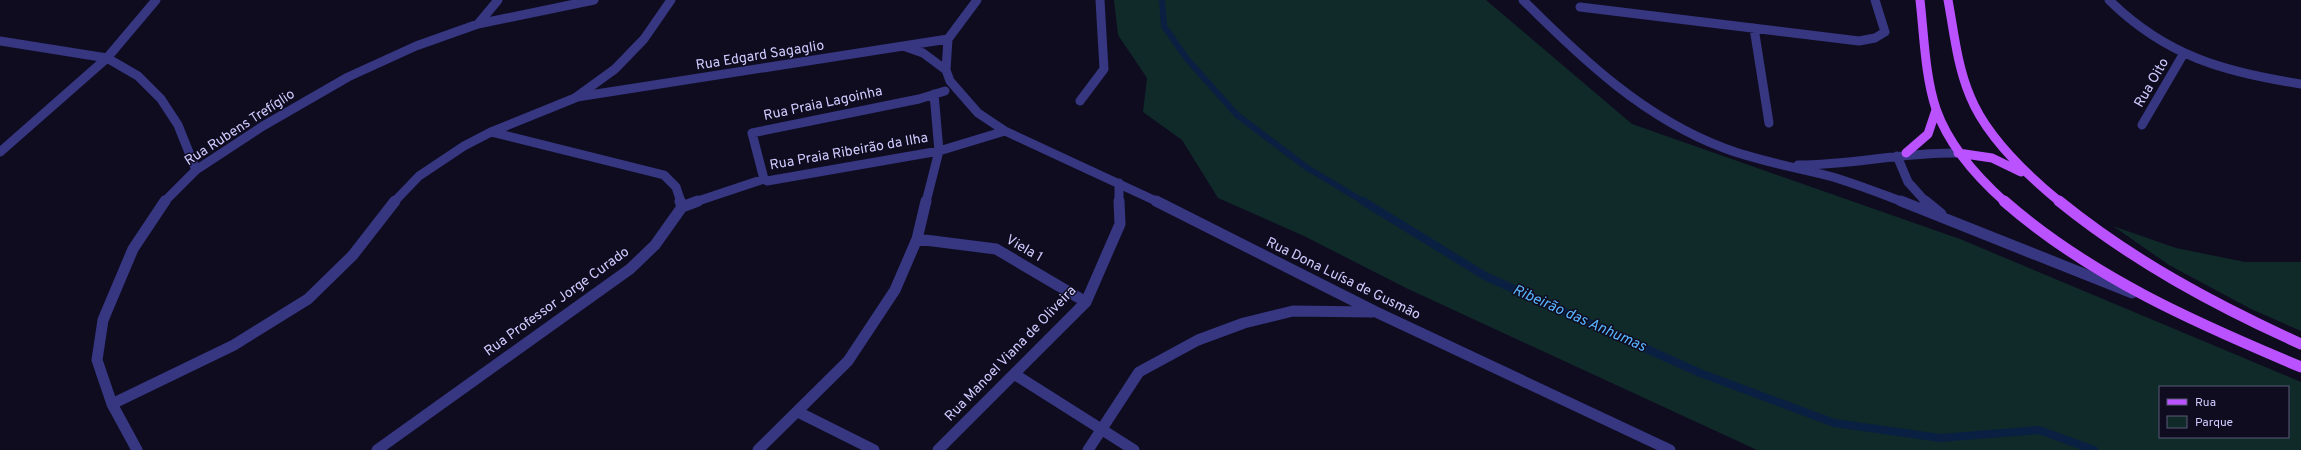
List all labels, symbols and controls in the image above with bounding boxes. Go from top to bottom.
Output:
street label: Rua Edgard Sagaglio [695,37,826,75]
street label: Rua Oito [2131,55,2173,111]
street label: Rua Praia Lagoinha [762,83,884,125]
street label: Rua Rubens Trefíglio [182,86,298,170]
street label: Rua Praia Ribeirão da Ilha [769,130,929,174]
street label: Viela 1 [1003,232,1045,266]
street label: Rua Dona Luísa de Gusmão [1263,234,1423,324]
street label: Rua Professor Jorge Curado [481,244,633,360]
water label: Ribeirão das Anhumas [1509,281,1649,357]
street label: Rua Manoel Viana de Oliveira [942,283,1080,425]
legend [2159,386,2289,438]
text: Rua [2195,395,2216,411]
text: Parque [2195,415,2233,431]

